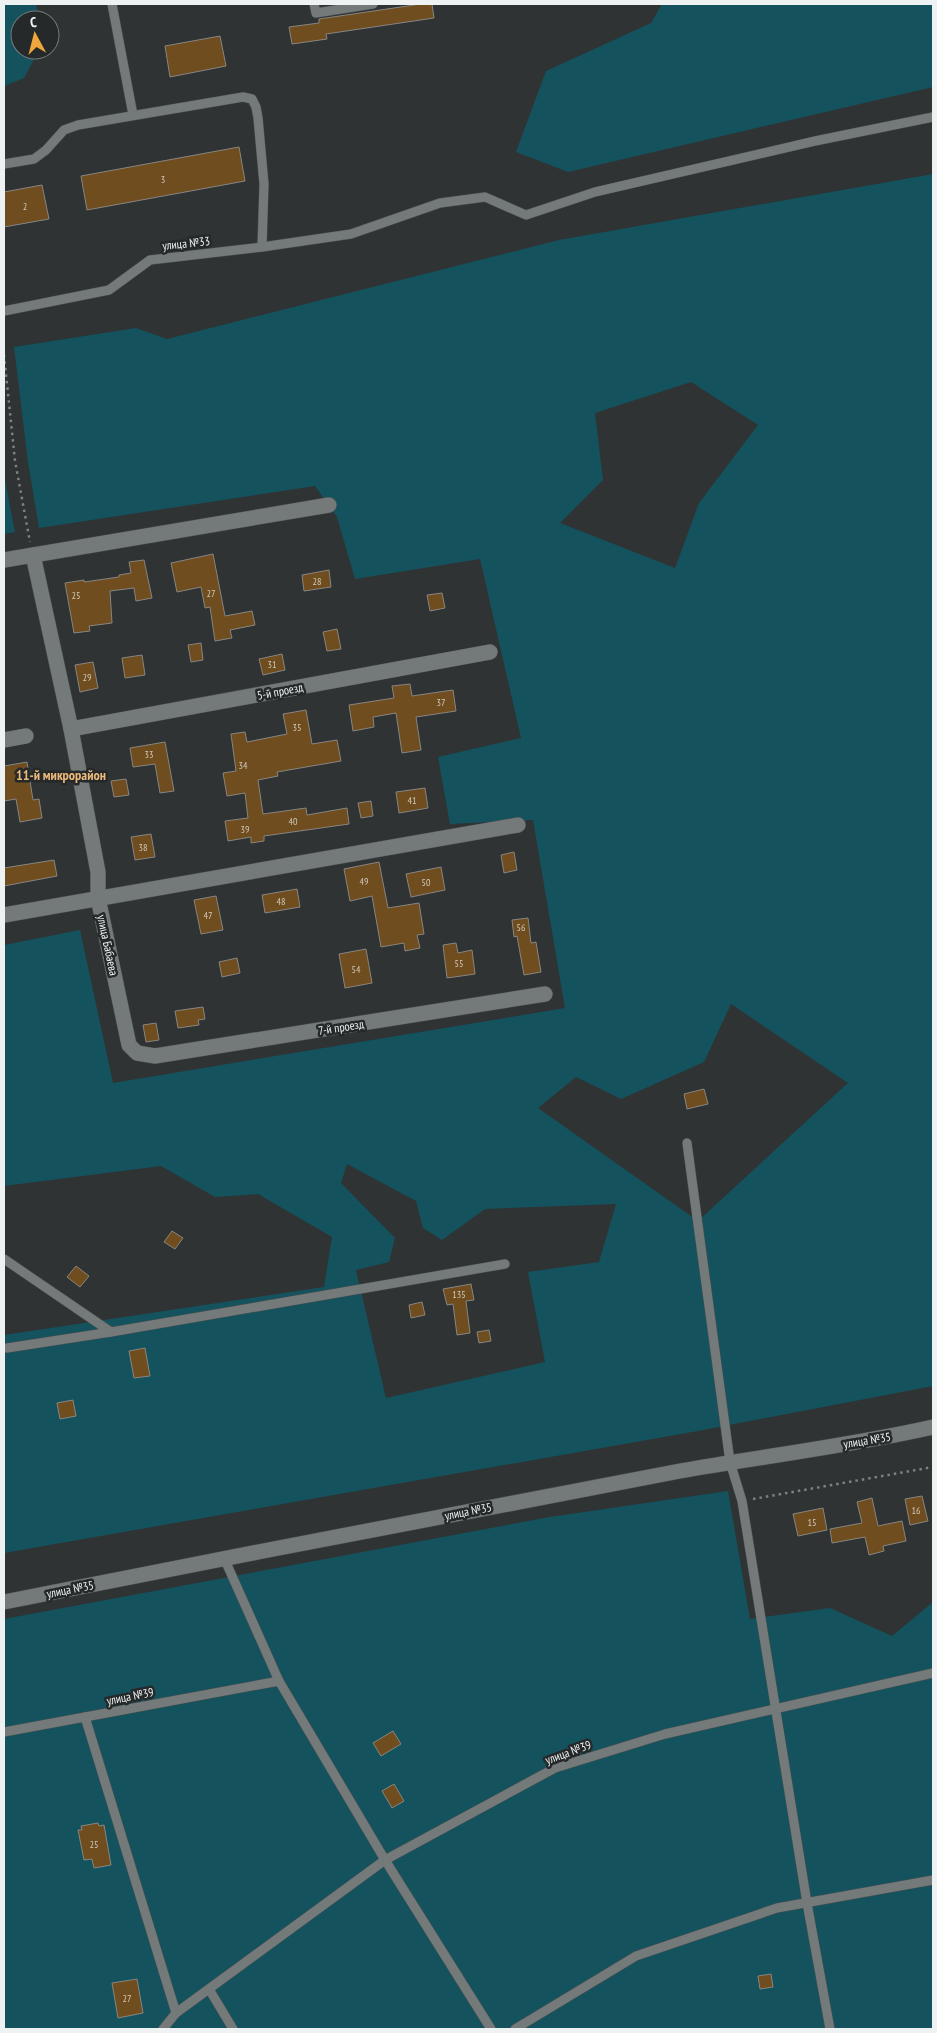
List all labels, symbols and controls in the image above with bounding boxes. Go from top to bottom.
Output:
north arrow [10,10,60,60]
text: С [29,13,38,31]
house number: 3 [161,173,165,186]
house number: 2 [23,200,27,213]
street label: улица №33 [161,233,211,253]
house number: 28 [313,575,322,588]
house number: 27 [207,587,216,600]
house number: 25 [72,589,81,602]
house number: 31 [268,658,277,671]
house number: 29 [83,671,92,684]
street label: 5-й проезд [256,679,305,703]
house number: 37 [437,696,446,709]
house number: 35 [293,721,302,734]
house number: 33 [145,748,154,761]
house number: 34 [239,759,248,772]
district label: 11-й микрорайон [16,766,106,784]
house number: 41 [408,794,417,807]
house number: 40 [289,815,298,828]
house number: 39 [241,823,250,836]
house number: 38 [139,841,148,854]
house number: 49 [360,875,369,888]
house number: 50 [422,876,431,889]
house number: 48 [277,895,286,908]
house number: 47 [204,909,213,922]
street label: улица Бабаева [94,913,122,977]
house number: 56 [517,921,526,934]
house number: 55 [455,957,464,970]
house number: 54 [352,963,361,976]
street label: 7-й проезд [317,1016,366,1038]
house number: 135 [452,1288,466,1301]
street label: улица №35 [842,1429,892,1451]
street label: улица №35 [443,1499,493,1523]
house number: 16 [912,1504,921,1517]
house number: 15 [808,1516,817,1529]
street label: улица №35 [45,1577,95,1601]
street label: улица №39 [105,1684,155,1708]
street label: улица №39 [543,1737,593,1767]
house number: 25 [90,1838,99,1851]
house number: 27 [123,1992,132,2005]

